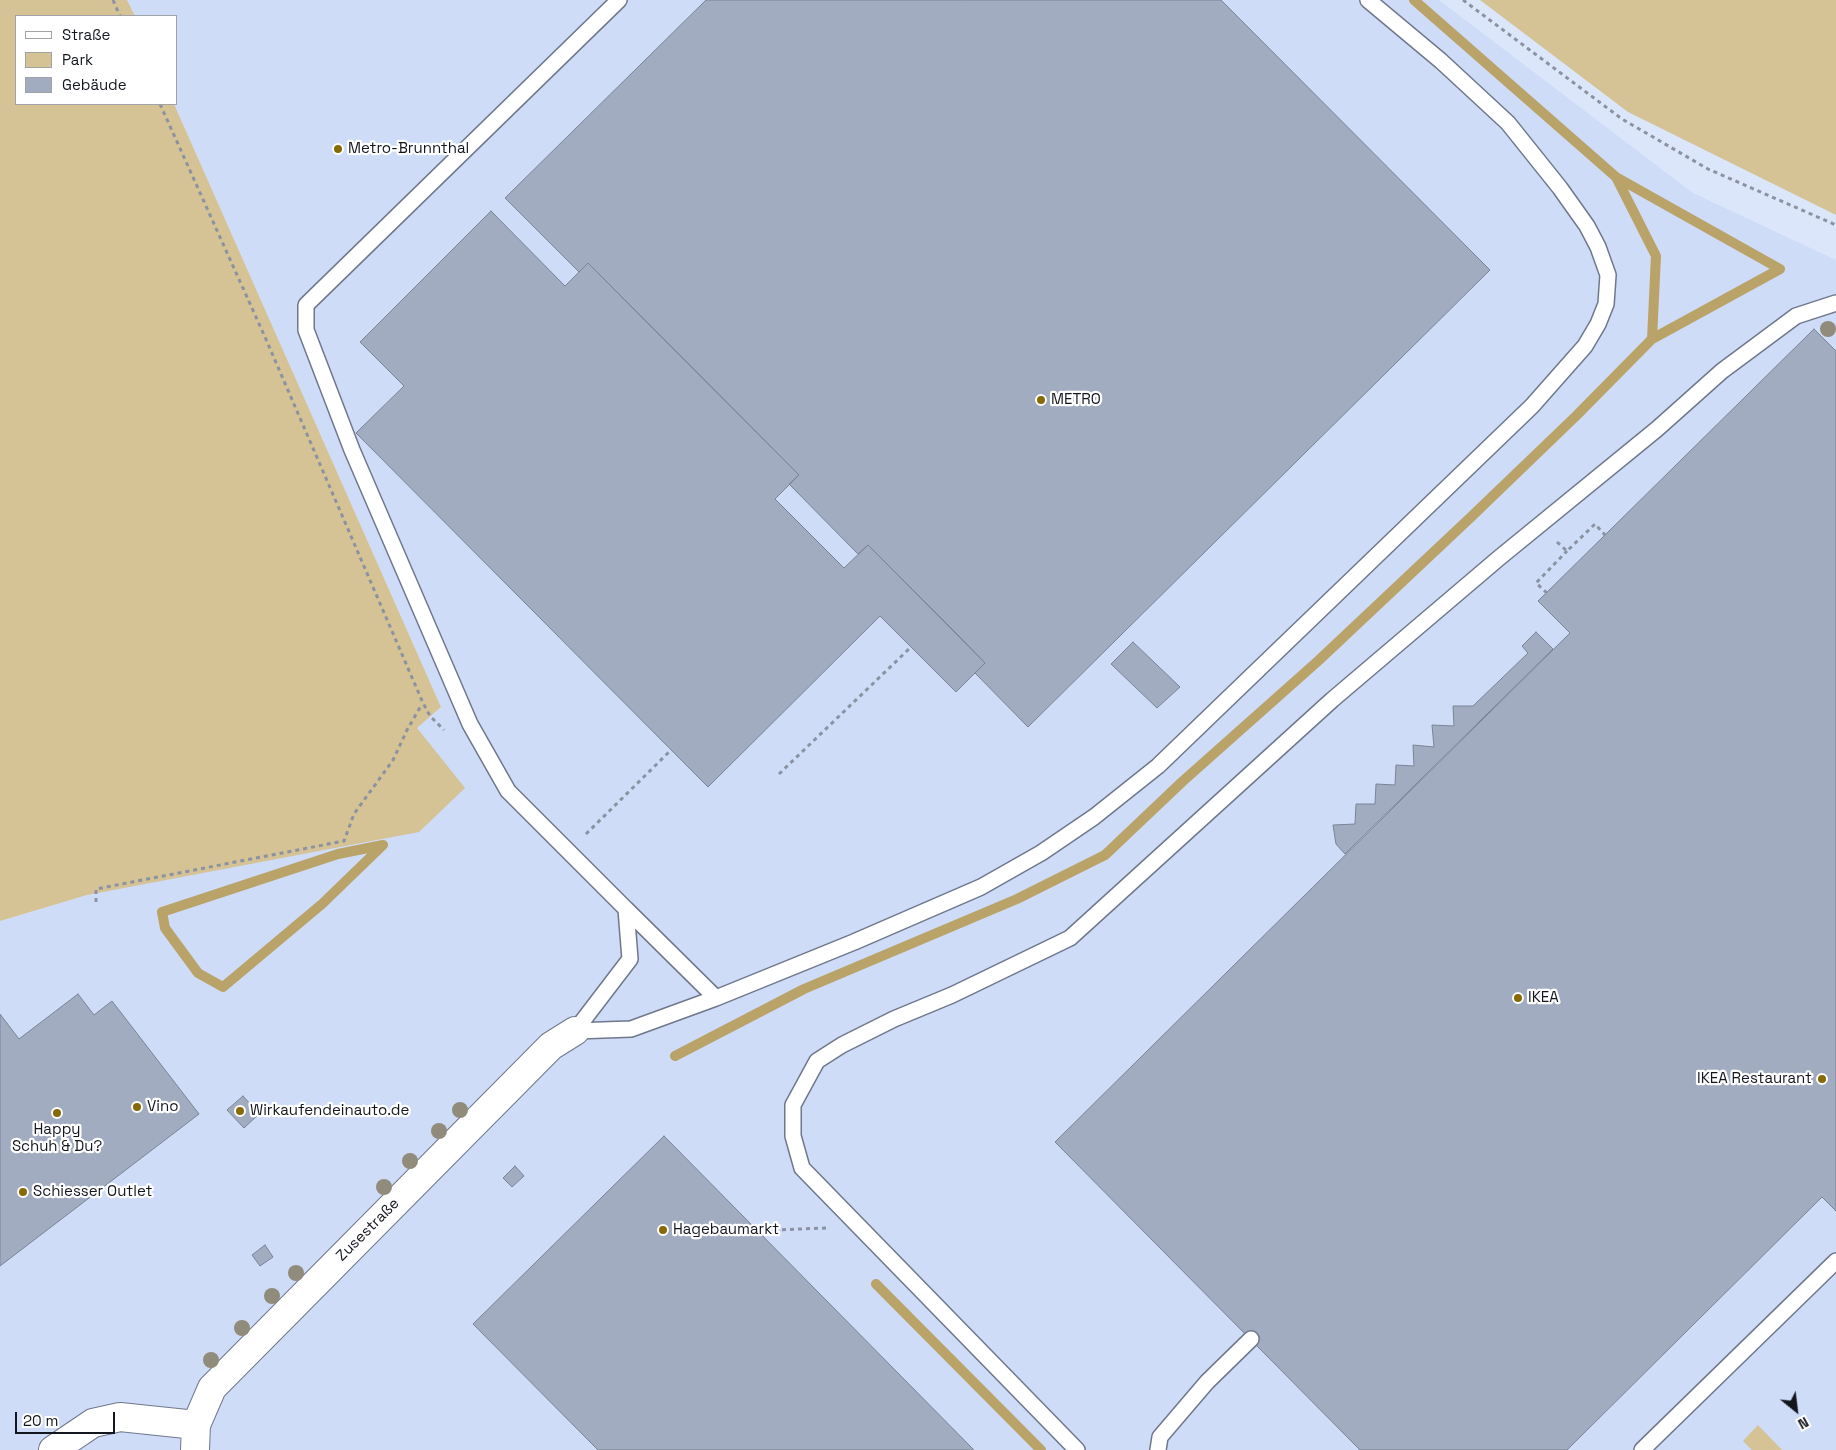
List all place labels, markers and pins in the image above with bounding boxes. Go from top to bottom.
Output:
place label: Metro-Brunnthal [348,140,469,158]
marker: Metro-Brunnthal [332,143,344,155]
place label: METRO [1051,391,1101,409]
marker: METRO [1035,394,1047,406]
place label: IKEA [1528,989,1559,1007]
marker: IKEA [1512,992,1524,1004]
place label: IKEA Restaurant [1697,1070,1812,1088]
marker: IKEA Restaurant [1816,1073,1828,1085]
place label: Vino [147,1098,178,1116]
marker: Vino [131,1101,143,1113]
place label: Wirkaufendeinauto.de [250,1102,409,1120]
marker: Wirkaufendeinauto.de [234,1105,246,1117]
marker: Happy Schuh & Du? [51,1107,63,1119]
place label: Happy Schuh & Du? [12,1121,102,1156]
place label: Schiesser Outlet [33,1183,152,1201]
marker: Schiesser Outlet [17,1186,29,1198]
place label: Hagebaumarkt [673,1221,779,1239]
marker: Hagebaumarkt [657,1224,669,1236]

